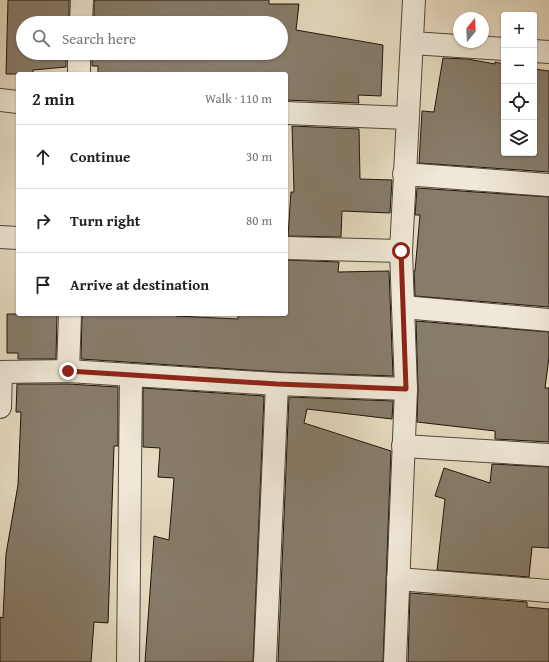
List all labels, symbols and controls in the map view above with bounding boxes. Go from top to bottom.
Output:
north arrow [453,12,489,48]
map controls [501,12,537,156]
button: + [501,12,537,48]
search box [16,16,288,60]
icon: search [30,27,52,49]
text: Search here [62,28,136,49]
button: − [501,48,537,84]
button: locate [501,84,537,120]
text: 2 min [32,86,74,111]
text: Walk · 110 m [205,89,272,108]
button: layers [501,120,537,156]
icon: ahead [32,146,54,168]
text: Continue [70,146,131,167]
text: 30 m [246,147,272,166]
icon: right [32,210,54,232]
text: Turn right [70,210,141,231]
text: 80 m [246,211,272,230]
route start [392,242,410,260]
icon: arrive [32,274,54,296]
text: Arrive at destination [70,274,209,295]
route end [59,362,77,380]

